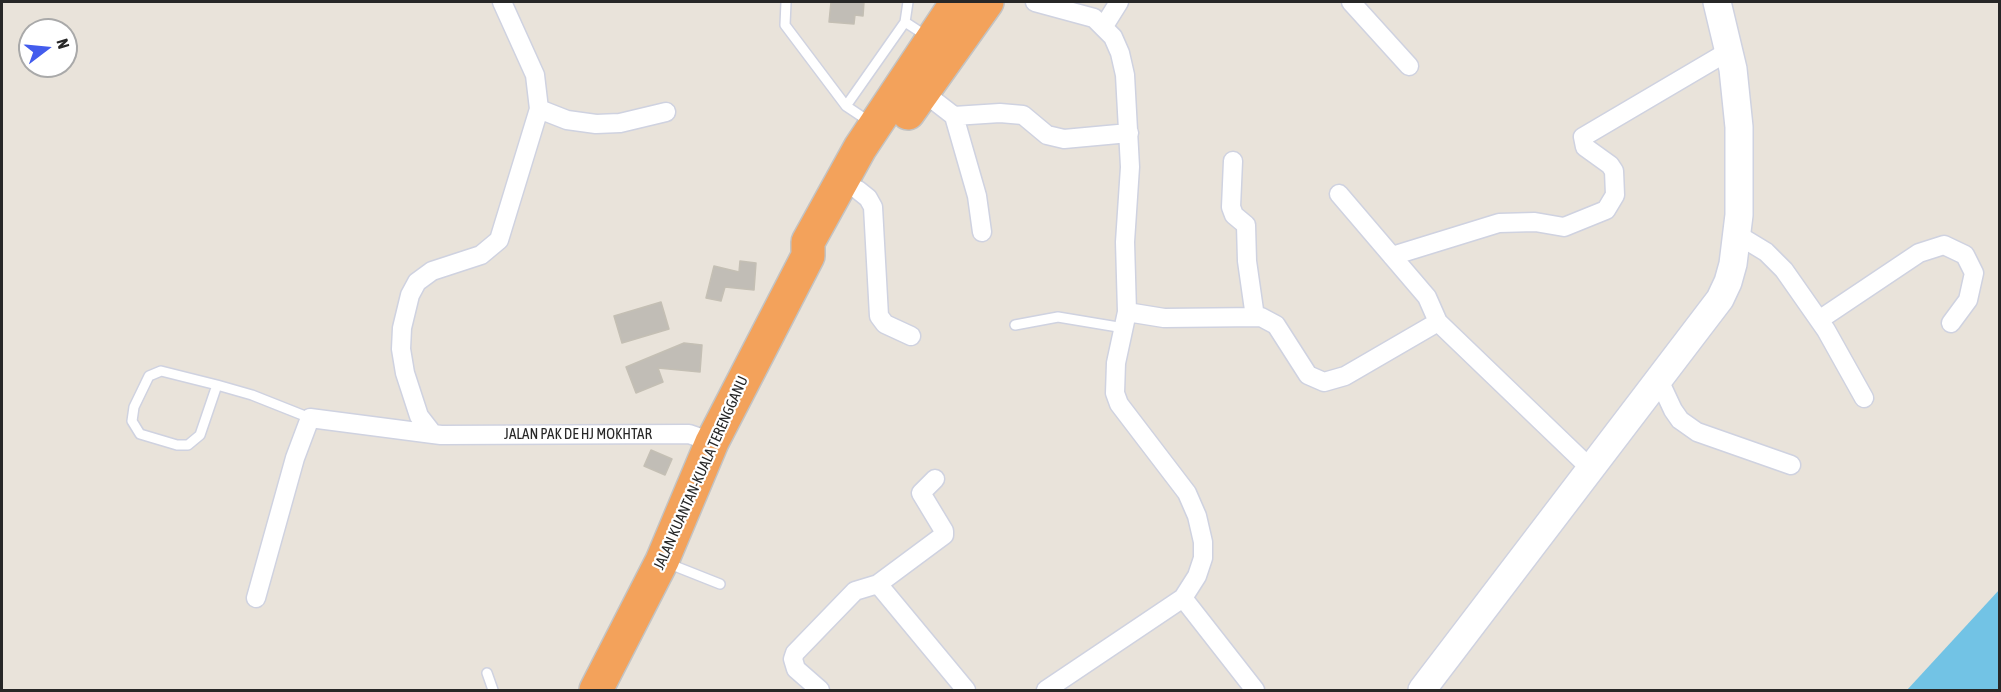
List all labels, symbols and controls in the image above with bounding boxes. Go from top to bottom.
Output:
north arrow [18,18,78,78]
text: N [53,37,73,51]
street label: JALAN KUANTAN-KUALA TERENGGANU [650,373,752,573]
street label: JALAN PAK DE HJ MOKHTAR [504,425,652,443]

